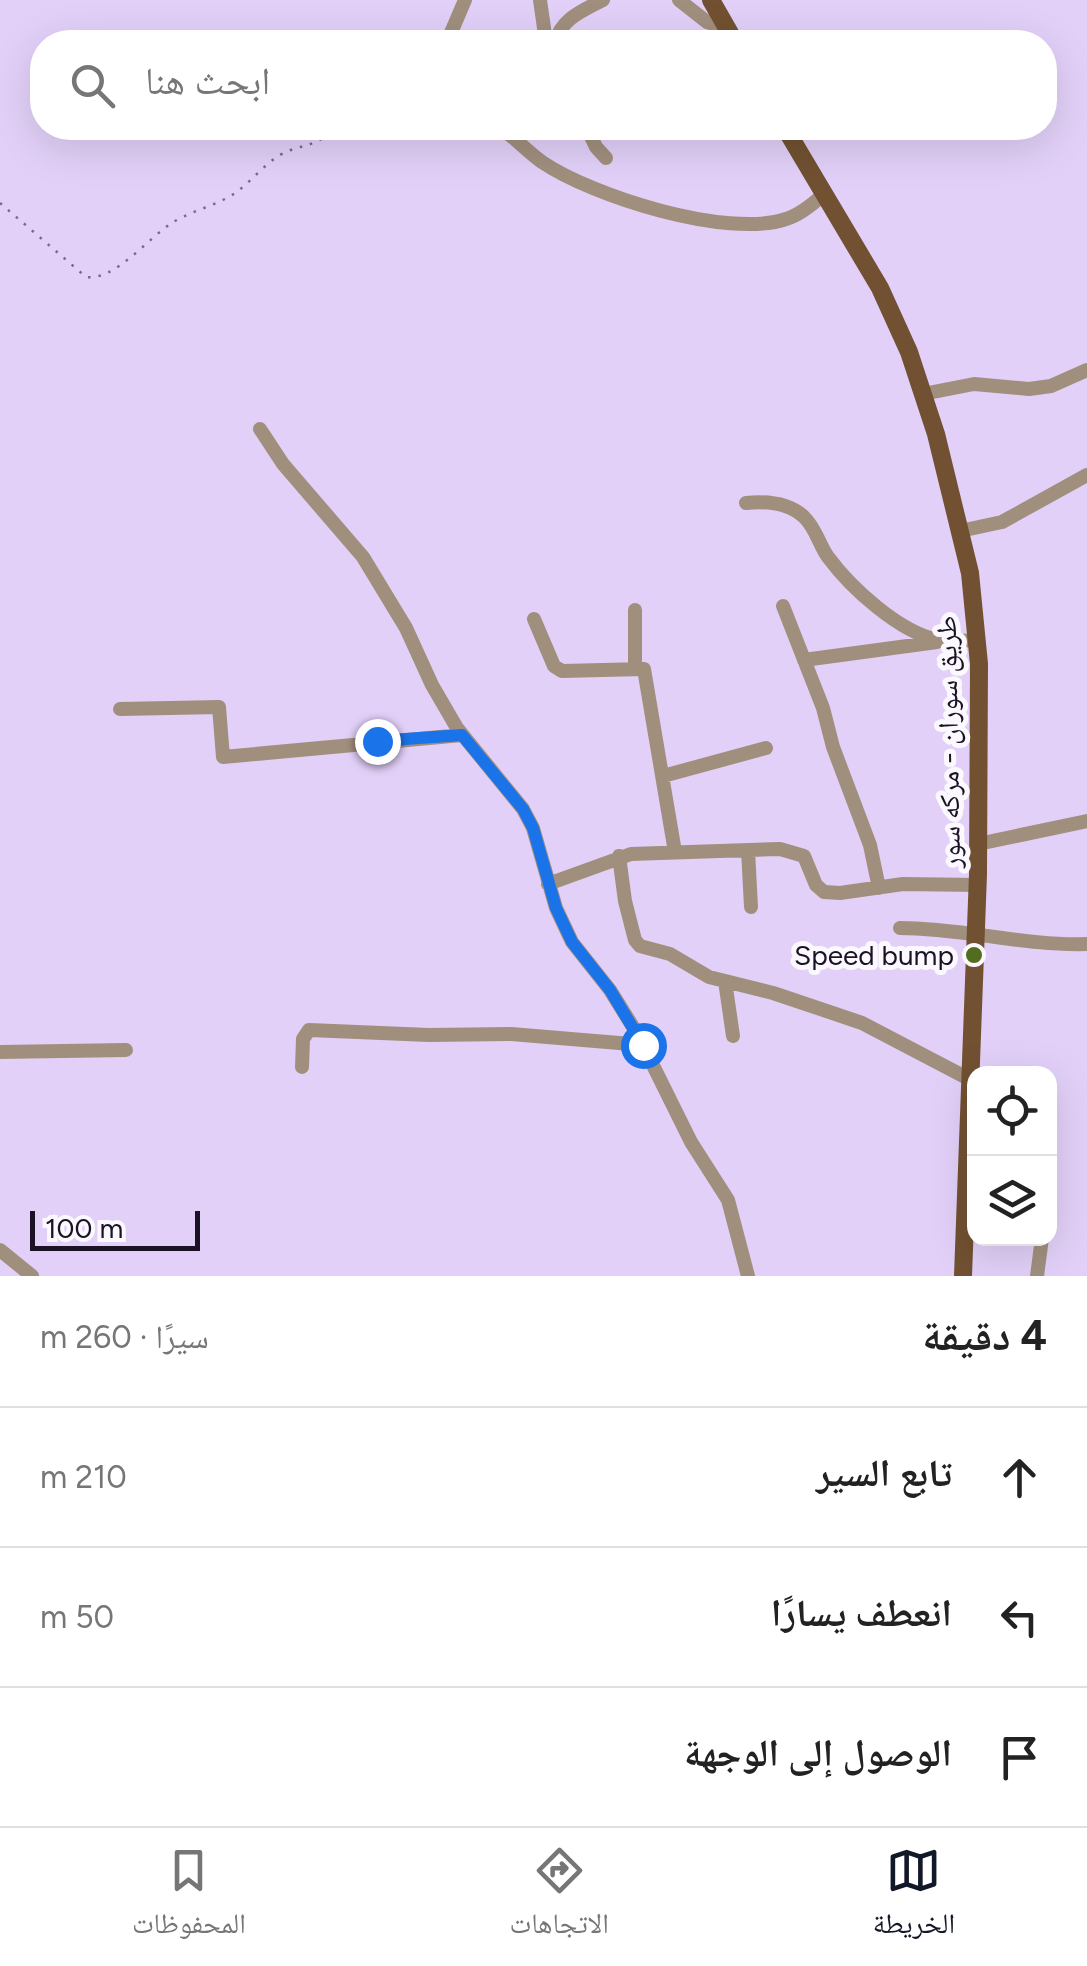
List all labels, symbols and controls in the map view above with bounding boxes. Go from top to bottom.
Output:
search box [30,30,1057,140]
icon: search [65,58,120,113]
text: ابحث هنا [145,58,270,104]
street label: طريق سوران - مركه سور [929,615,968,870]
route end [355,719,401,765]
place label: Speed bump [794,938,954,972]
marker: Speed bump [963,944,985,966]
route start [621,1023,667,1069]
map controls [967,1066,1057,1246]
button: locate [967,1066,1057,1156]
button: layers [967,1156,1057,1246]
scale bar [30,1206,200,1250]
text: 100 m [45,1211,123,1245]
text: 4 دقيقة [922,1310,1047,1361]
text: سيرًا · 260 m [40,1318,209,1356]
text: تابع السير [816,1450,952,1496]
icon: ahead [992,1450,1047,1505]
text: 210 m [40,1458,127,1496]
text: انعطف يسارًا [771,1590,952,1636]
icon: left [992,1590,1047,1645]
text: 50 m [40,1598,114,1636]
text: الوصول إلى الوجهة [684,1730,952,1776]
icon: arrive [992,1730,1047,1785]
tab: المحفوظات [132,1843,246,1951]
tab: الاتجاهات [510,1843,609,1951]
tab: الخريطة [873,1843,955,1951]

